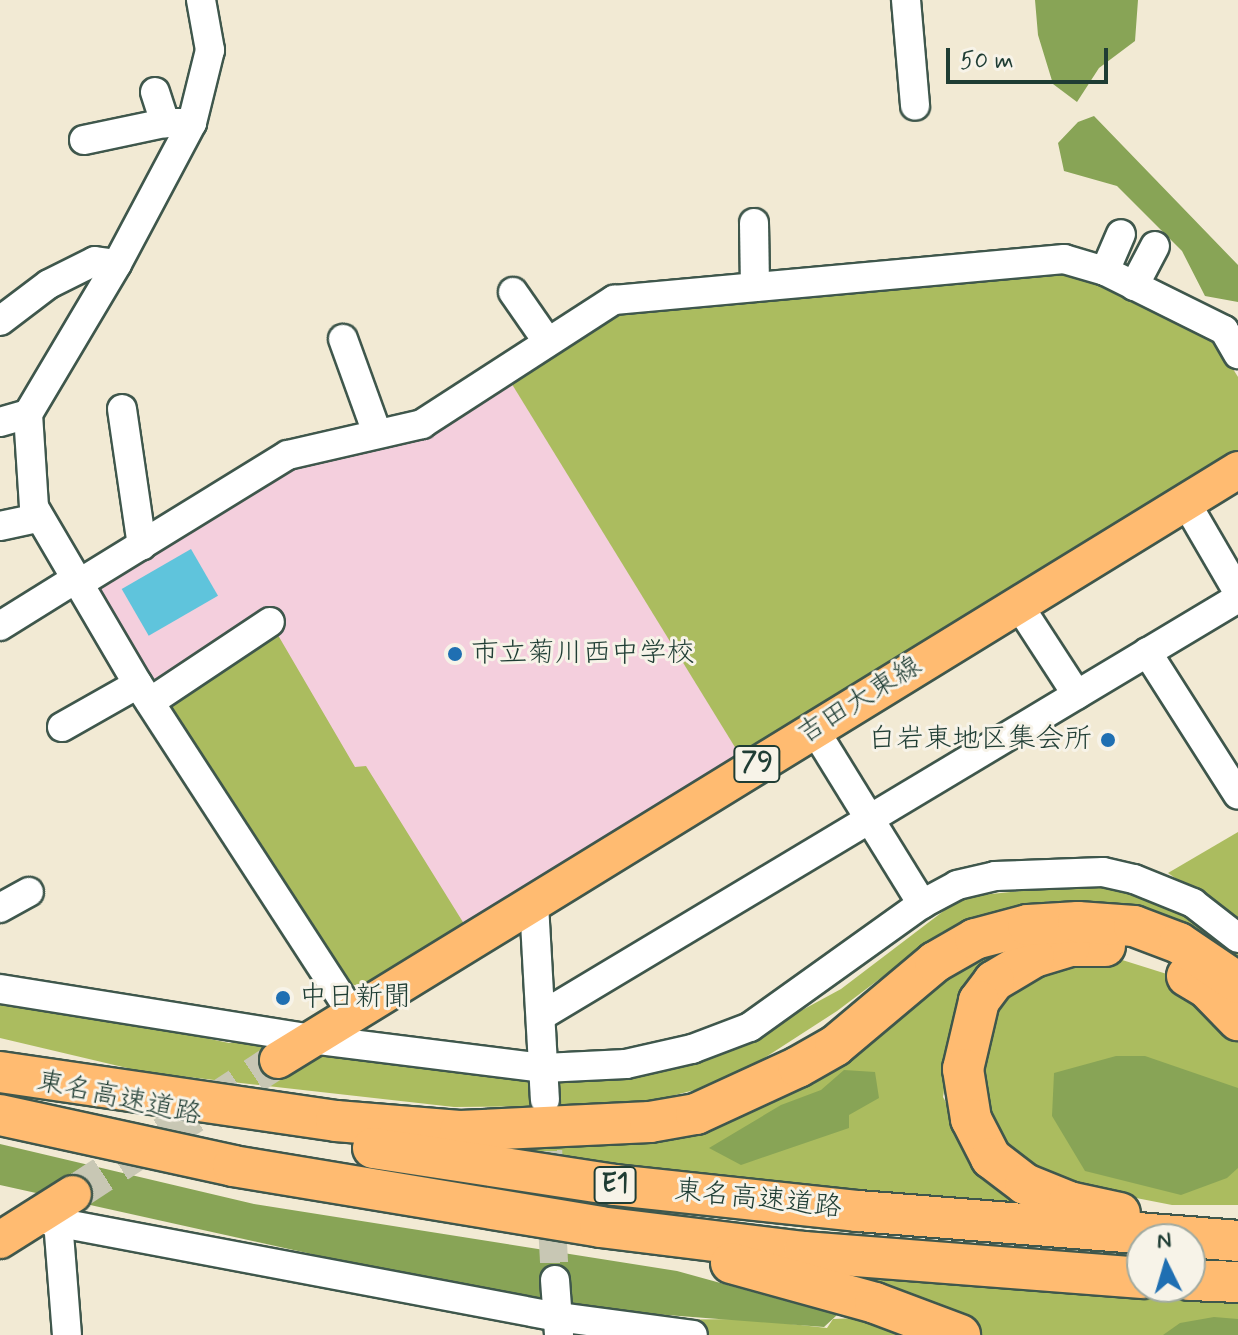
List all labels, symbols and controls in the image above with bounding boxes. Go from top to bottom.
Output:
scale bar [950,32,1112,82]
text: 50 m [960,46,1014,77]
place label: 市立菊川西中学校 [471,637,695,671]
marker: 市立菊川西中学校 [446,645,464,663]
street label: 吉田大東線 [792,650,928,752]
place label: 白岩東地区集会所 [868,723,1092,757]
marker: 白岩東地区集会所 [1099,731,1117,749]
road number: 79 [733,742,781,786]
place label: 中日新聞 [299,981,411,1015]
marker: 中日新聞 [274,989,292,1007]
street label: 東名高速道路 [33,1065,205,1133]
road number: E1 [593,1163,637,1207]
street label: 東名高速道路 [673,1175,843,1225]
north arrow [1126,1223,1206,1303]
text: N [1156,1226,1173,1256]

